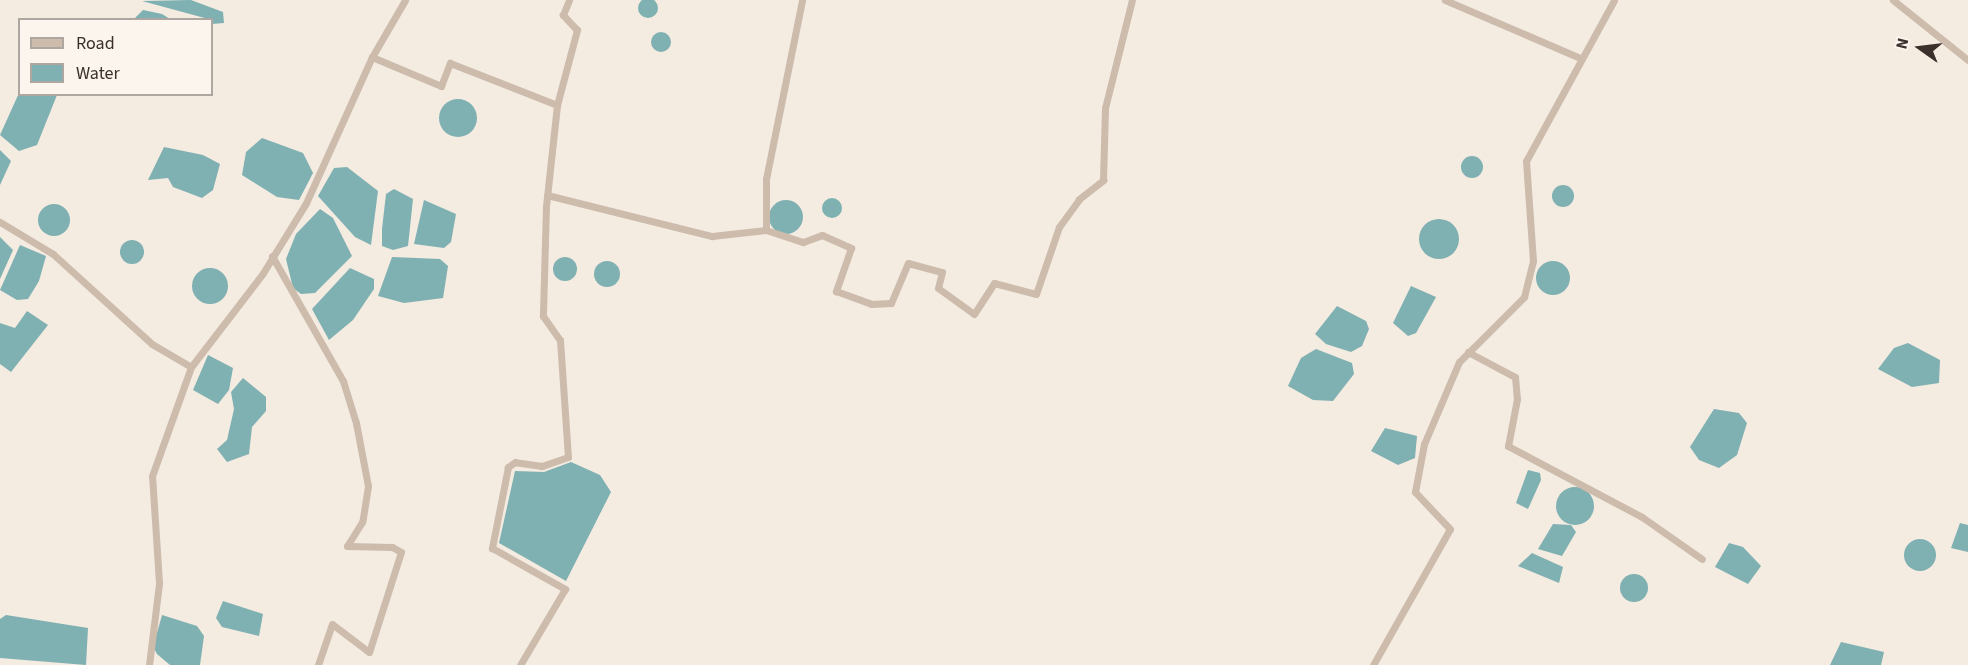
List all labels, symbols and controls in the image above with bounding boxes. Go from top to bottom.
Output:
legend [18,18,213,96]
north arrow [1890,18,1950,78]
text: Road [76,31,115,56]
text: N [1891,36,1914,51]
text: Water [76,61,120,86]

